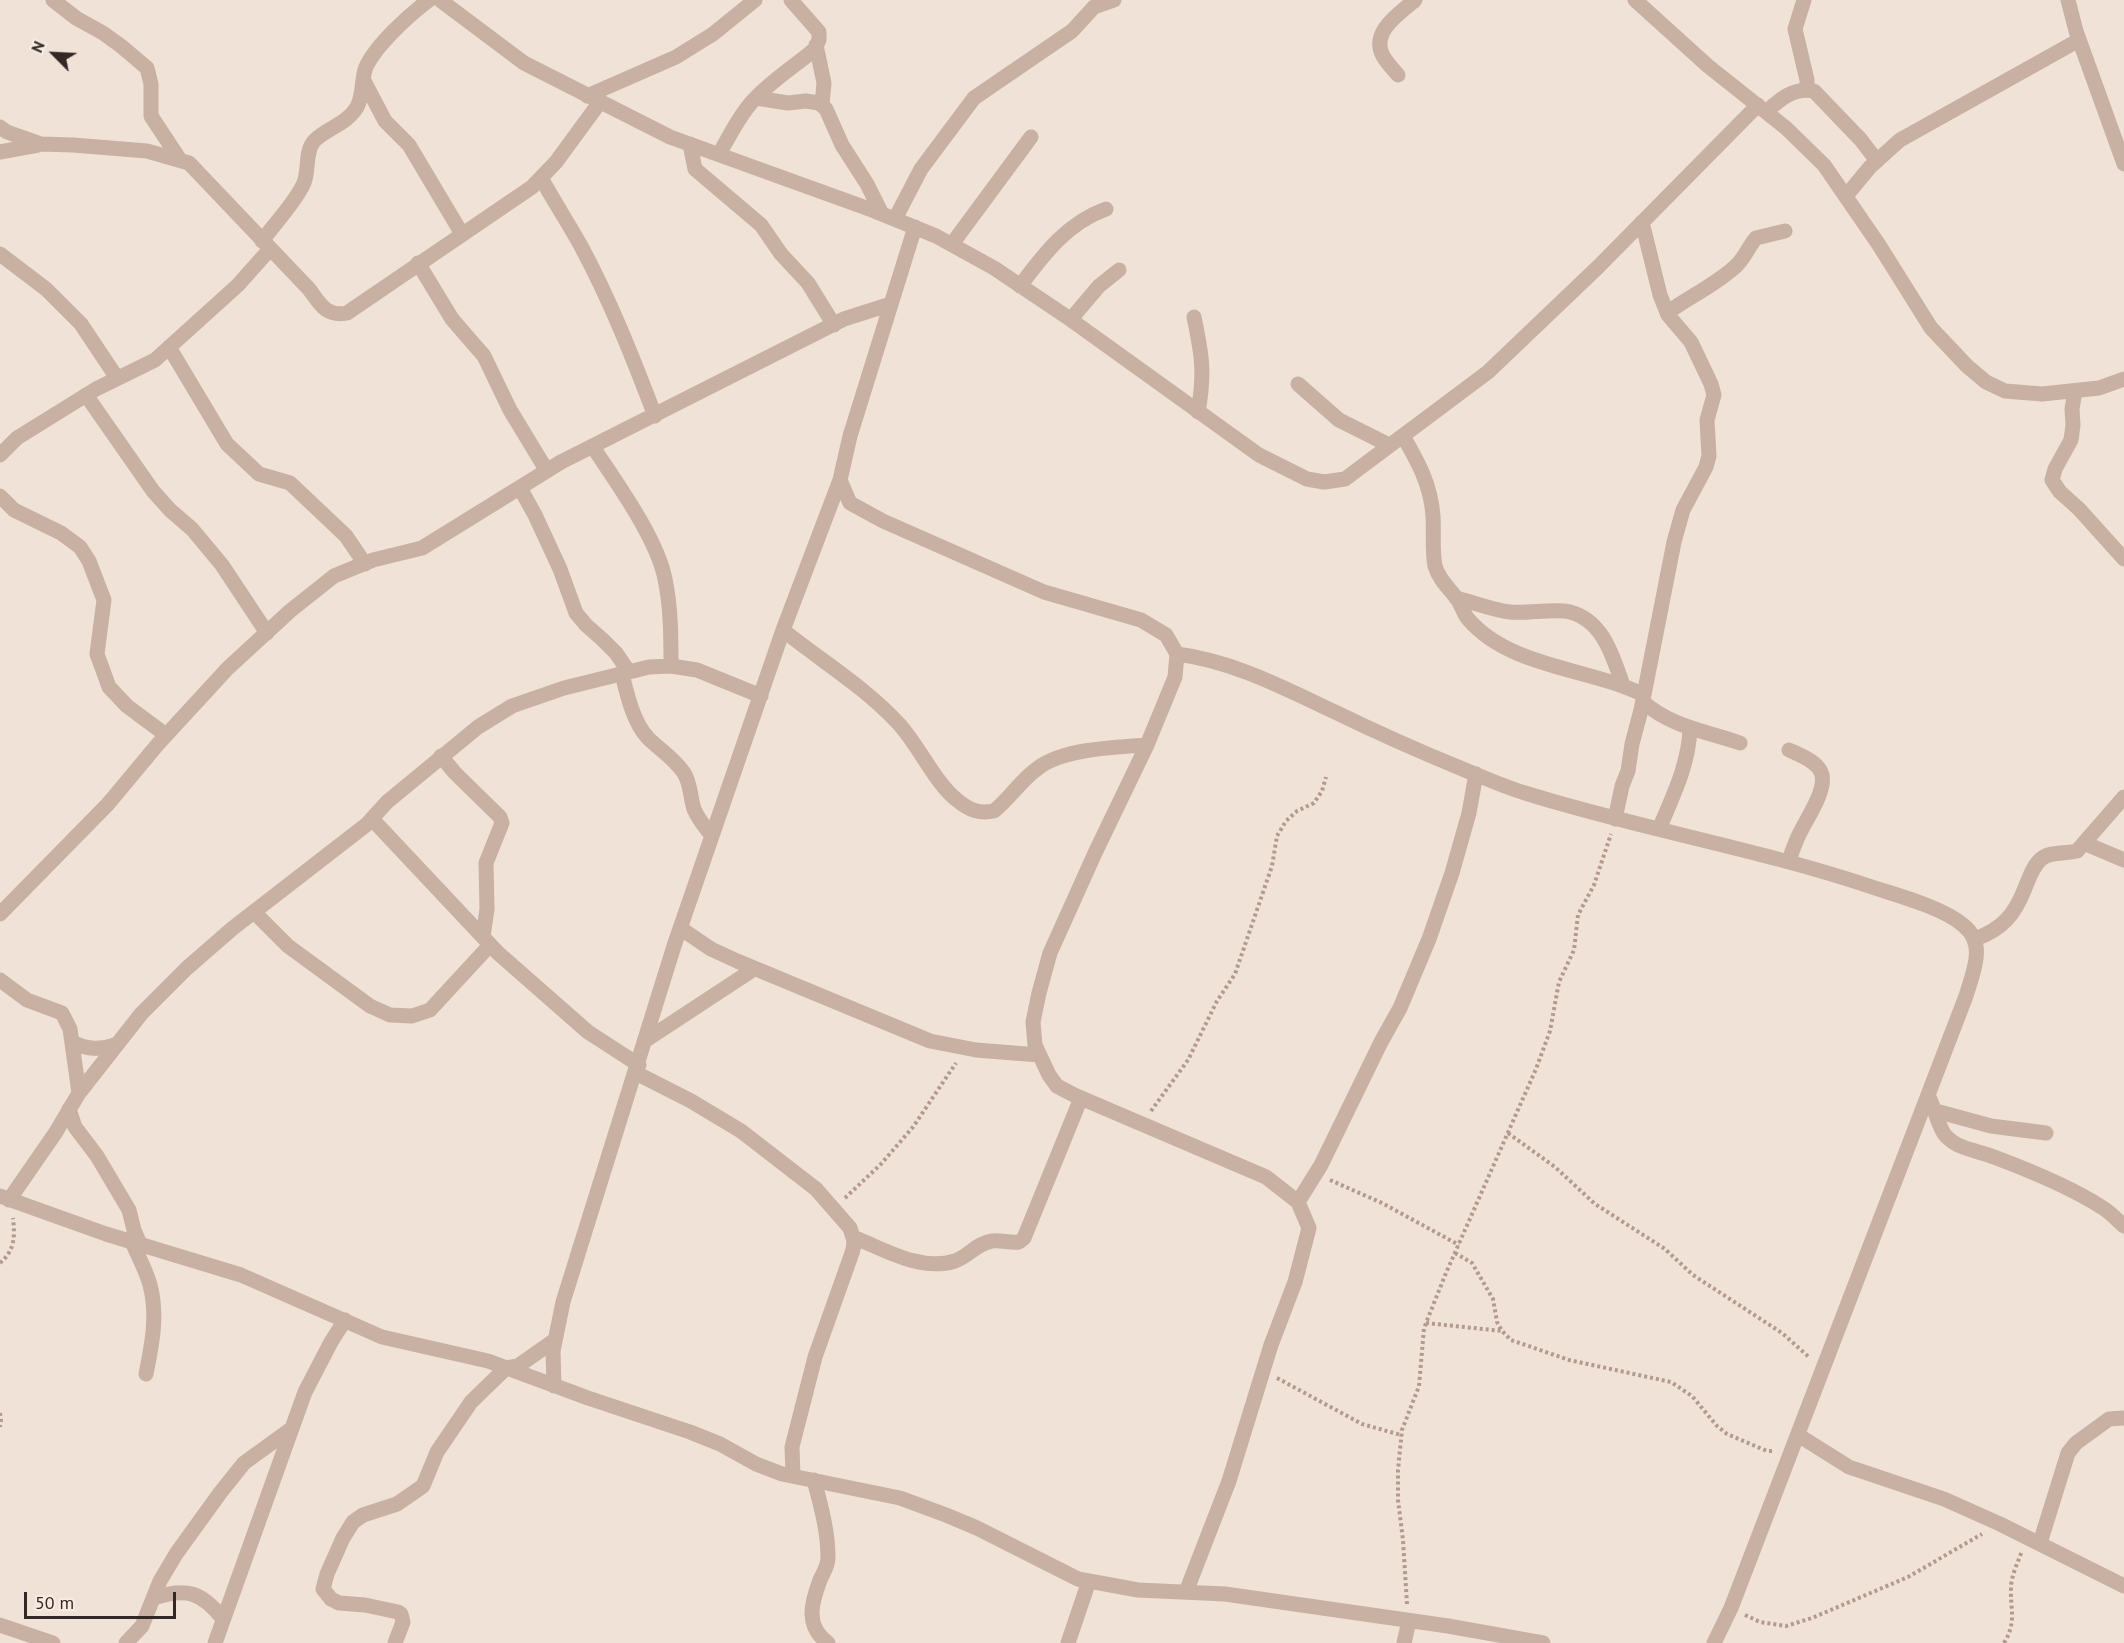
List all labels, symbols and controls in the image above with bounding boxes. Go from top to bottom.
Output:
north arrow [24,24,84,84]
text: N [26,38,49,56]
scale bar [27,1580,178,1618]
text: 50 m [35,1591,74,1614]

